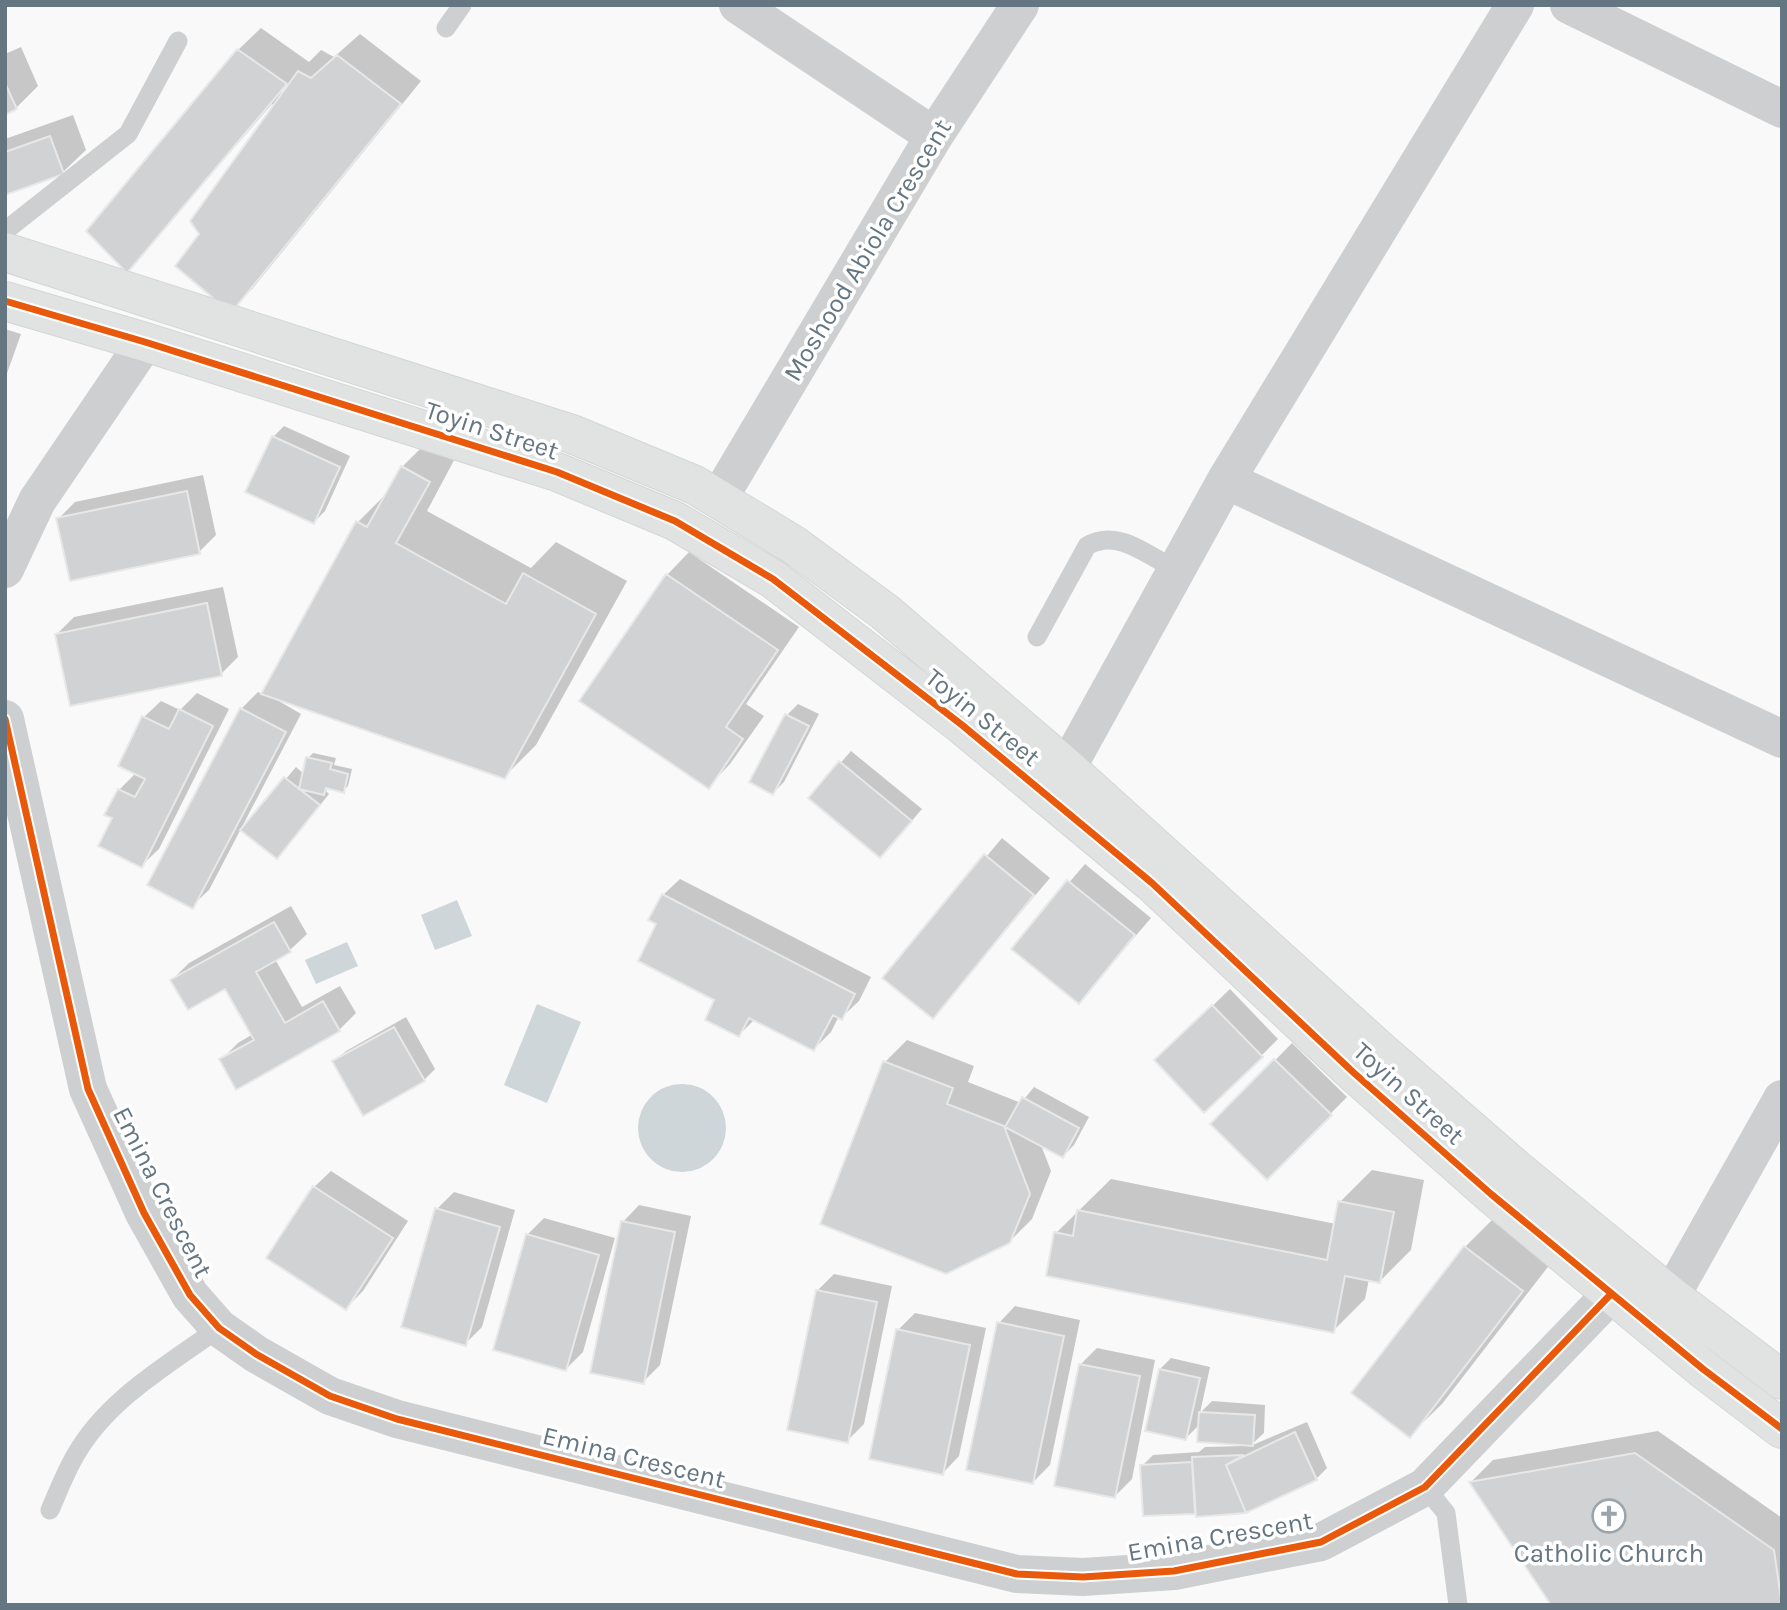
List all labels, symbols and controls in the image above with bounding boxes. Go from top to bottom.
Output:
street label: Moshood Abiola Crescent [777,113,958,387]
street label: Toyin Street [421,394,563,467]
street label: Toyin Street [919,662,1046,773]
street label: Toyin Street [1347,1036,1471,1151]
street label: Emina Crescent [106,1102,219,1283]
street label: Emina Crescent [539,1420,729,1495]
church icon: Catholic Church [1590,1497,1628,1535]
street label: Emina Crescent [1125,1505,1315,1568]
place label: Catholic Church [1514,1538,1704,1569]

